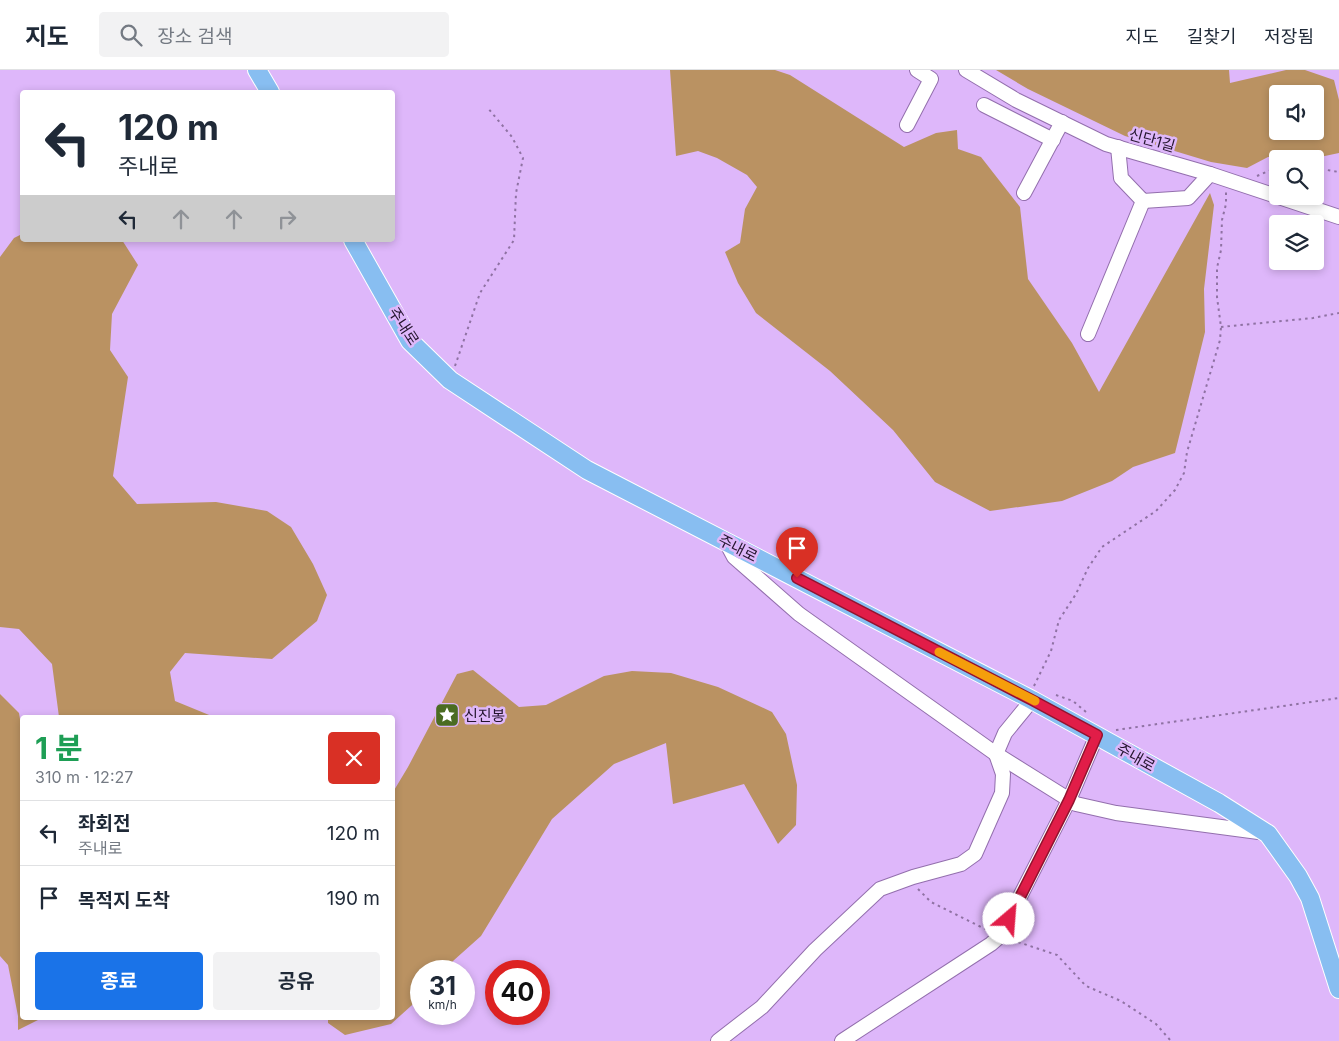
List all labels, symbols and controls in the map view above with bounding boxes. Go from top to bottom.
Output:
search box [99,12,449,57]
icon: search [117,21,145,49]
text: 지도 [25,22,69,51]
text: 장소 검색 [157,25,232,48]
text: 지도 [1126,26,1159,47]
text: 길찾기 [1187,26,1236,47]
text: 저장됨 [1264,26,1314,47]
map controls [1269,85,1324,270]
button: sound [1269,85,1324,140]
text: 120 m [118,106,219,148]
icon: left [35,110,100,175]
street label: 신단1길 [1127,124,1177,156]
button: search [1269,150,1324,205]
text: 주내로 [118,153,179,179]
icon: left [114,205,142,233]
icon: ahead [167,205,195,233]
icon: ahead [220,205,248,233]
icon: right [273,205,301,233]
button: layers [1269,215,1324,270]
street label: 주내로 [385,303,423,349]
pin [776,527,818,578]
street label: 주내로 [715,530,761,566]
icon: arrive [783,534,811,562]
place icon: 신진봉 [434,702,460,728]
place label: 신진봉 [464,706,505,725]
text: 1 분 [35,730,83,766]
button: close [328,732,380,784]
street label: 주내로 [1113,739,1159,775]
text: 310 m · 12:27 [35,767,133,787]
text: 좌회전 [78,812,130,835]
icon: left [35,819,63,847]
text: 120 m [327,822,380,845]
text: 주내로 [78,838,122,858]
icon: arrive [35,884,63,912]
text: 190 m [327,887,380,910]
text: 목적지 도착 [78,889,170,912]
position arrow [982,892,1034,944]
button: 종료 [35,952,203,1010]
button: 공유 [213,952,380,1010]
speed limit sign: 40 [485,960,550,1025]
text: 31 [429,971,456,1001]
text: km/h [428,997,457,1012]

